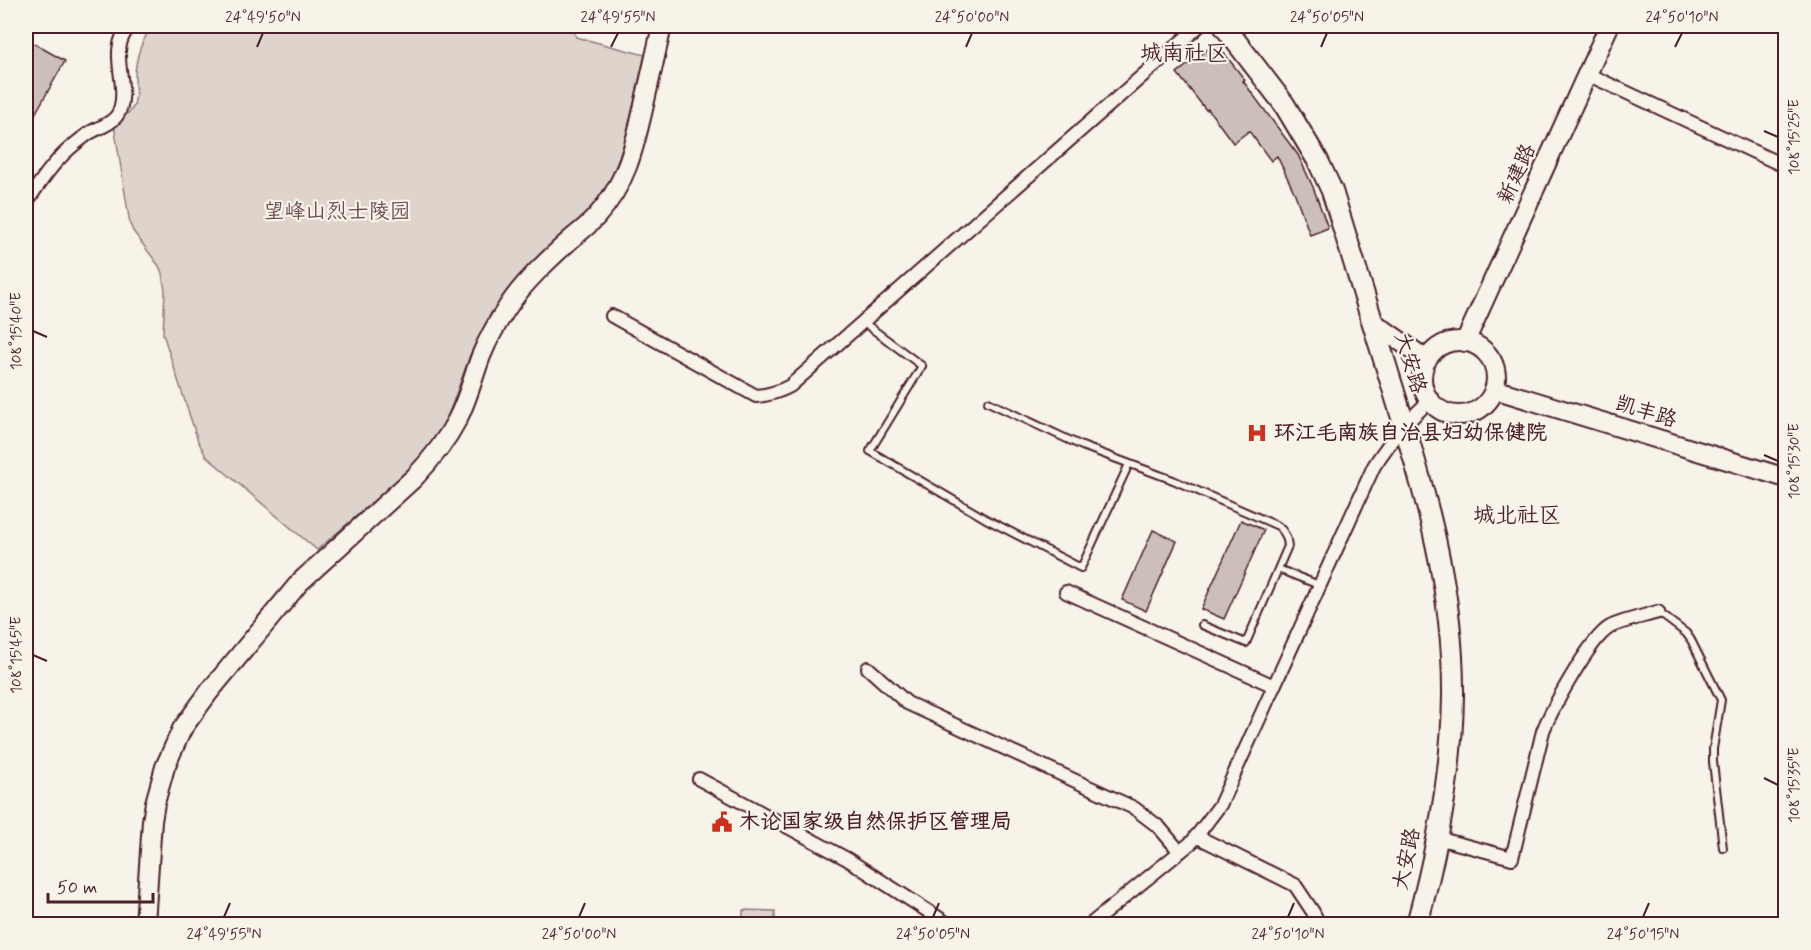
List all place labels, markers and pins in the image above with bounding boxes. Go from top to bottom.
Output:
place label: 环江毛南族自治县妇幼保健院 [1274,419,1547,447]
hospital icon: 环江毛南族自治县妇幼保健院 [1245,421,1269,445]
place label: 木论国家级自然保护区管理局 [739,808,1012,836]
public building icon: 木论国家级自然保护区管理局 [710,810,734,834]

